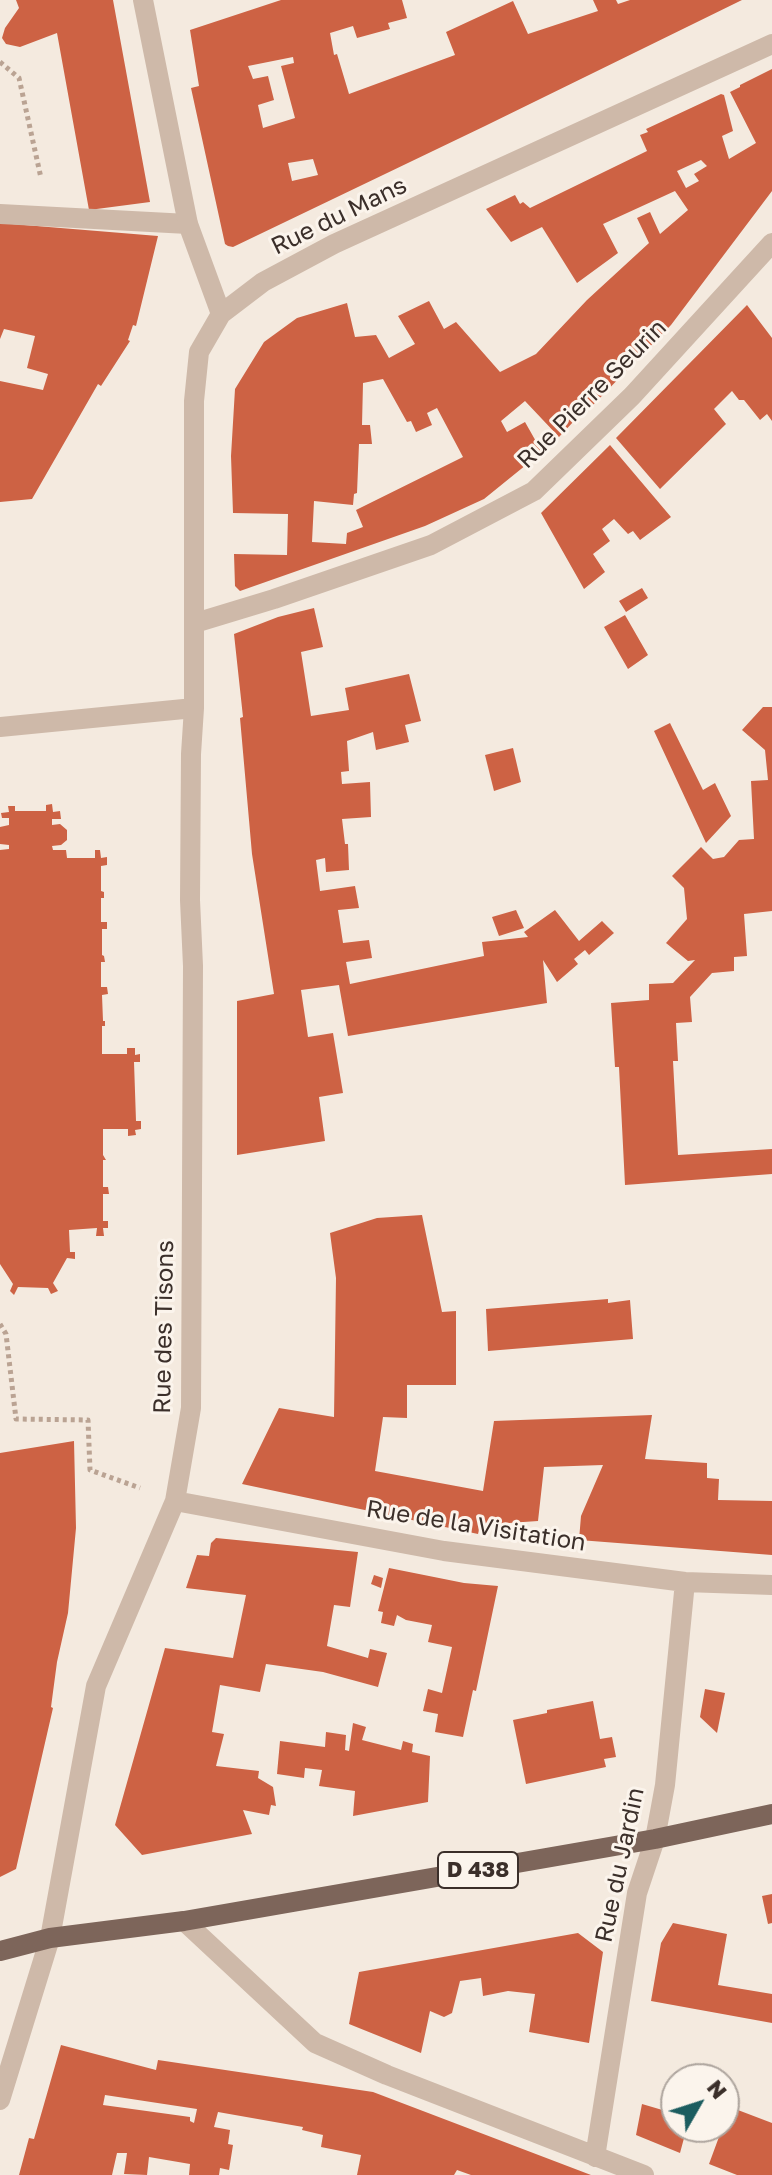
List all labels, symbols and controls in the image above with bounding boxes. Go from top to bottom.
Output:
street label: Rue du Mans [267,171,411,261]
street label: Rue Pierre Seurin [511,313,673,475]
street label: Rue des Tisons [148,1240,180,1414]
street label: Rue de la Visitation [364,1494,588,1558]
street label: Rue du Jardin [590,1785,650,1945]
road number: D 438 [438,1852,518,1888]
north arrow [660,2063,740,2143]
text: N [702,2074,733,2104]

